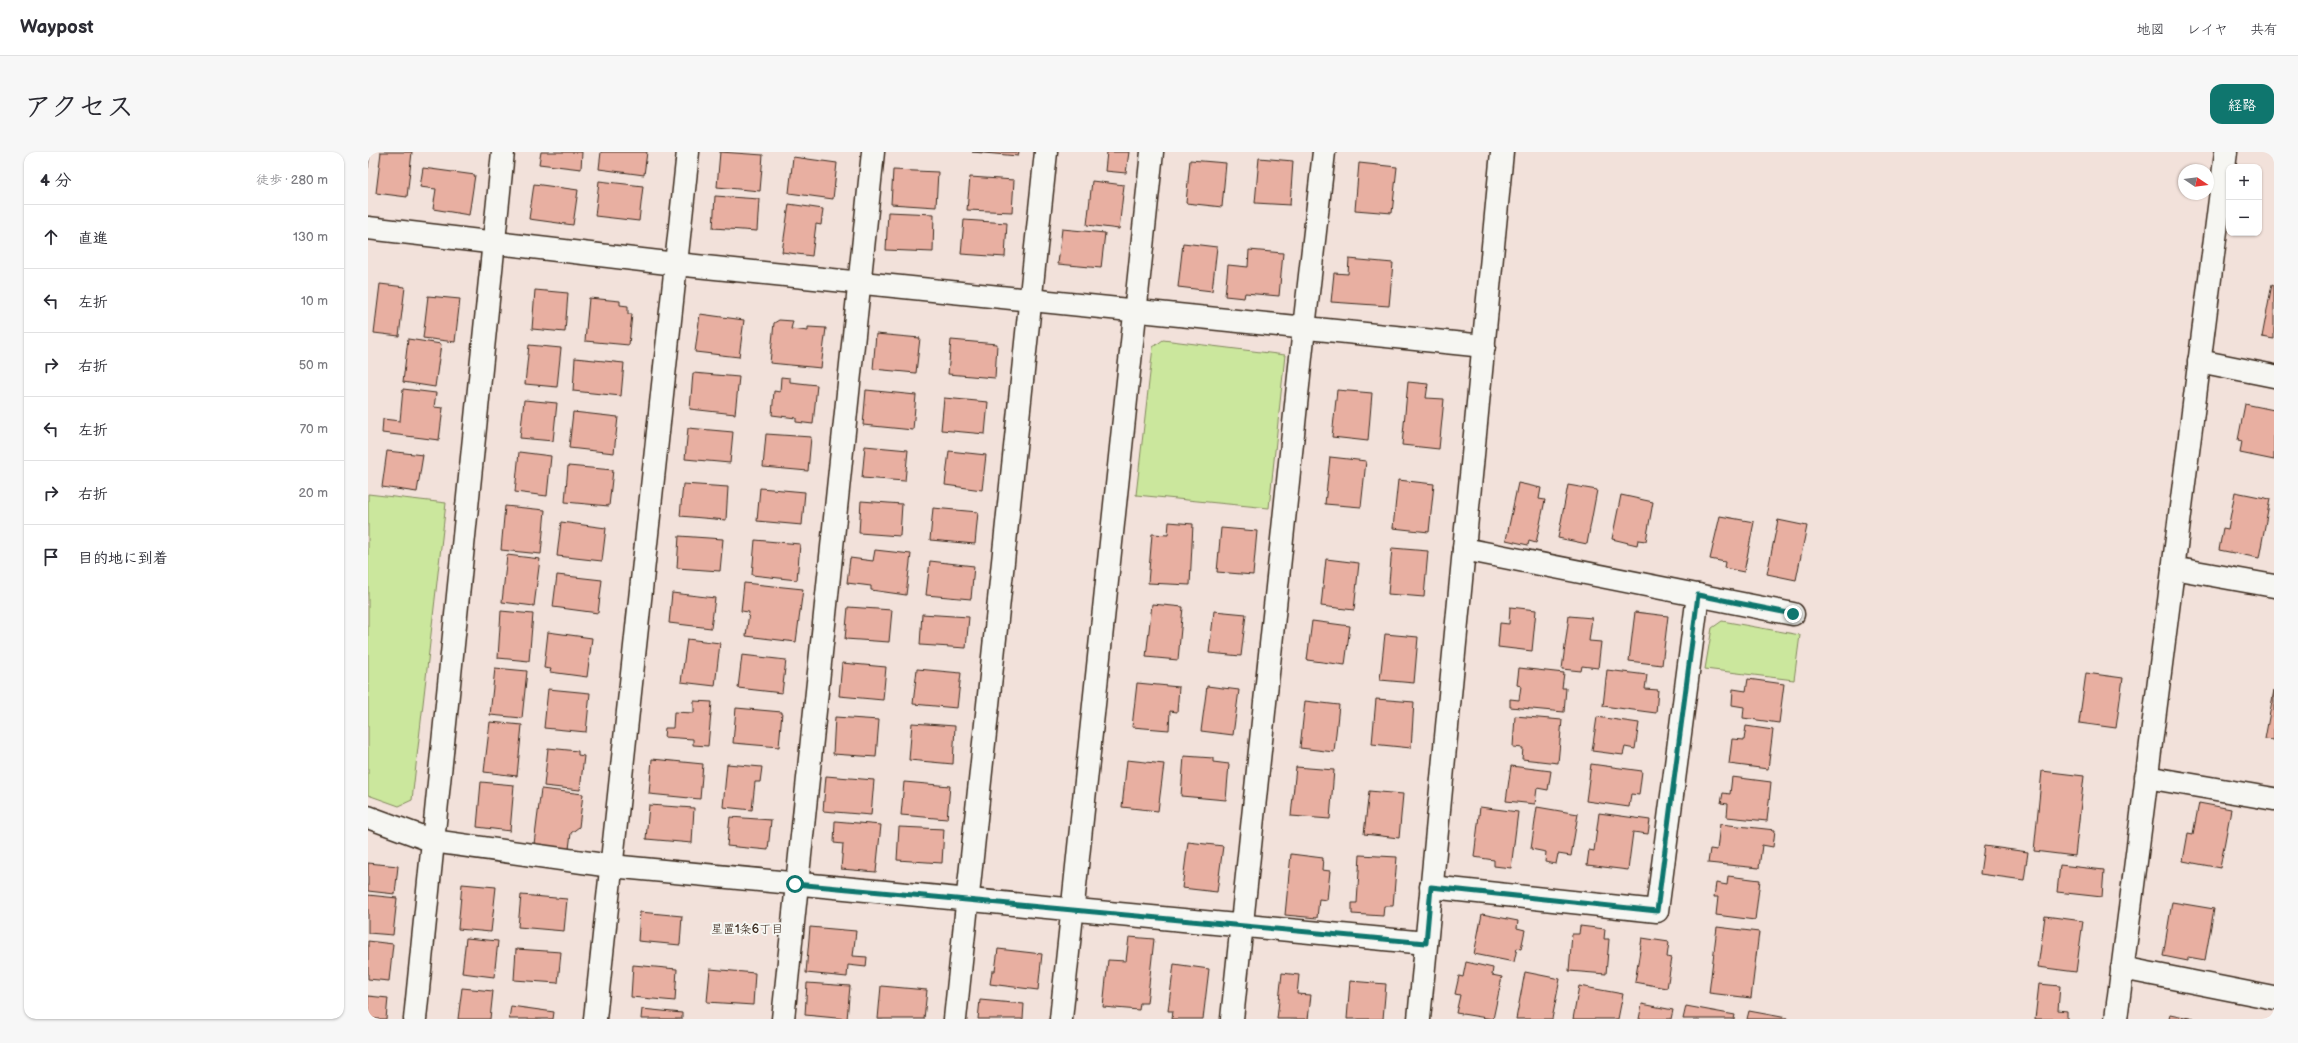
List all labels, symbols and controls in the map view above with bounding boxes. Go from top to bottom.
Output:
text: Waypost [20,16,94,39]
text: 地図 [2137,21,2165,38]
text: レイヤ [2187,21,2228,38]
text: 共有 [2250,21,2278,38]
button: 経路 [2210,84,2274,124]
text: アクセス [24,91,134,124]
north arrow [2178,164,2214,200]
map controls [2226,164,2262,236]
button: + [2226,164,2262,200]
text: 4 分 [40,171,72,191]
text: 徒歩 · 280 m [256,172,328,188]
button: − [2226,200,2262,236]
icon: ahead [40,226,62,248]
text: 直進 [78,229,108,248]
text: 130 m [293,229,328,245]
icon: left [40,290,62,312]
text: 左折 [78,293,108,312]
text: 10 m [301,293,328,309]
icon: right [40,354,62,376]
text: 右折 [78,357,108,376]
text: 50 m [299,357,328,373]
icon: left [40,418,62,440]
text: 左折 [78,421,108,440]
text: 70 m [300,421,328,437]
icon: right [40,482,62,504]
text: 右折 [78,485,108,504]
text: 20 m [298,485,328,501]
icon: arrive [40,546,62,568]
text: 目的地に到着 [78,549,168,568]
route end [1784,605,1802,623]
route start [786,875,804,893]
district label: 星置1条6丁目 [711,922,783,937]

